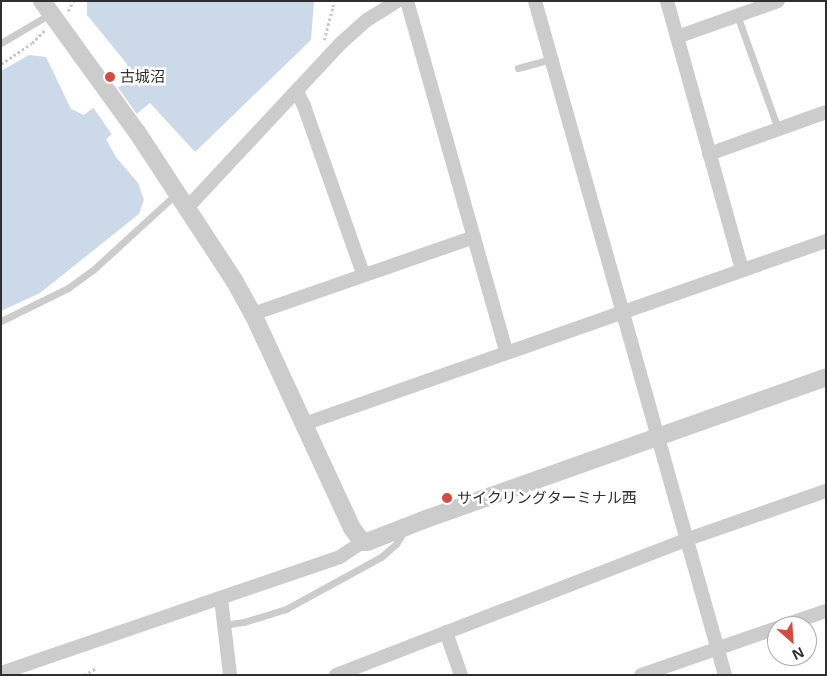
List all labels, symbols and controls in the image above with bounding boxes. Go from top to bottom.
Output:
place label: 古城沼 [120,68,165,86]
marker: 古城沼 [104,71,116,83]
place label: サイクリングターミナル西 [457,489,637,507]
marker: サイクリングターミナル西 [441,492,453,504]
north arrow [767,616,817,666]
text: N [789,643,808,665]

